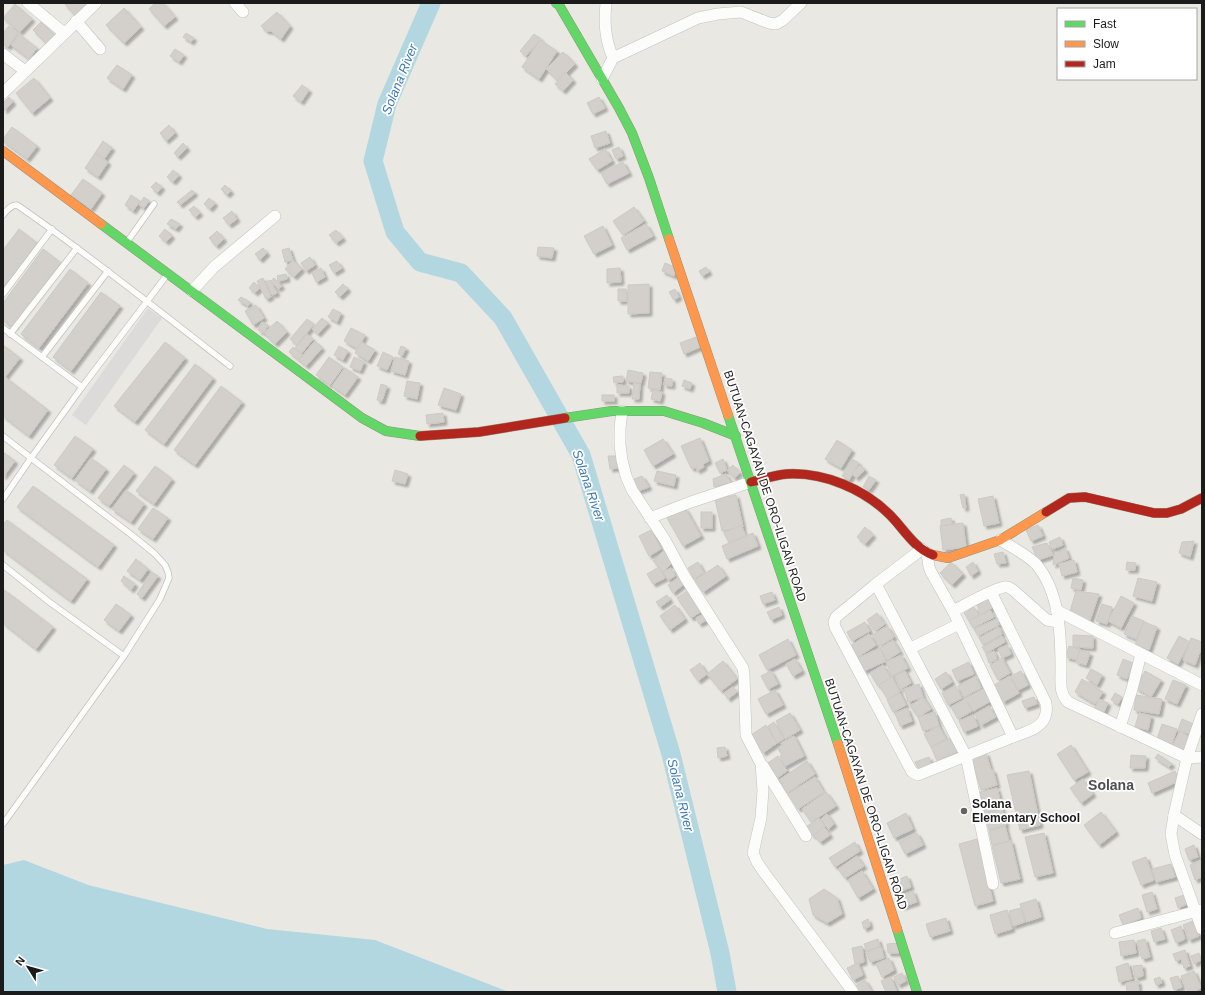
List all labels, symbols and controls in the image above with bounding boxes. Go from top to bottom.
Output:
legend [1057,8,1197,80]
text: Fast [1093,17,1117,31]
text: Slow [1093,37,1119,51]
water label: Solana River [379,41,421,117]
text: Jam [1093,57,1116,71]
street label: BUTUAN-CAGAYAN DE ORO-ILIGAN ROAD [721,369,809,604]
water label: Solana River [569,448,608,523]
street label: BUTUAN-CAGAYAN DE ORO-ILIGAN ROAD [822,677,910,912]
water label: Solana River [664,757,697,834]
district label: Solana [1088,777,1134,793]
place label: Solana Elementary School [972,797,1080,825]
marker: Solana Elementary School [959,806,969,816]
north arrow [8,947,48,987]
text: N [13,954,27,968]

